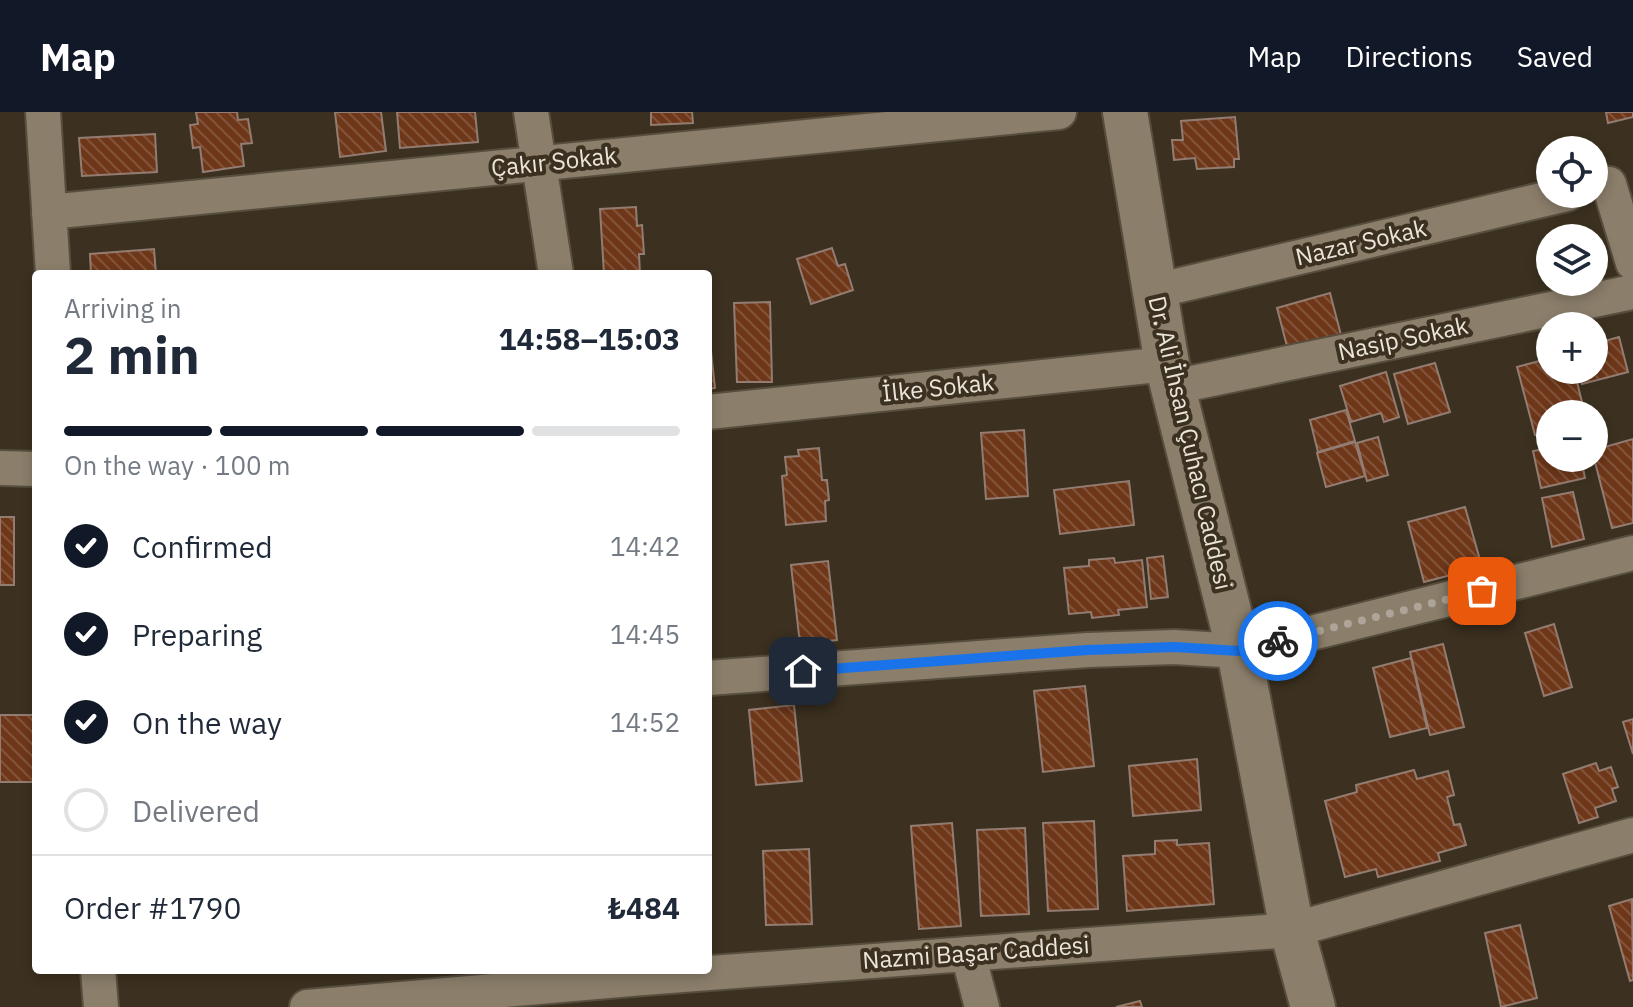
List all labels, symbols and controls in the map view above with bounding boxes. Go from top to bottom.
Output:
text: Map [40,32,116,81]
text: Map [1247,38,1301,75]
text: Directions [1345,38,1473,75]
text: Saved [1517,38,1593,75]
map controls [1536,136,1608,472]
button: locate [1536,136,1608,208]
street label: Çakır Sokak [489,138,619,184]
street label: Nazar Sokak [1292,211,1430,273]
button: layers [1536,224,1608,296]
text: Arriving in [64,291,181,325]
street label: Dr. Ali İhsan Çuhacı Caddesi [1142,293,1240,593]
street label: Nasip Sokak [1335,309,1471,367]
button: + [1536,312,1608,384]
text: 14:58–15:03 [499,319,680,358]
text: 2 min [64,321,200,388]
street label: İlke Sokak [880,365,996,409]
button: − [1536,400,1608,472]
text: On the way · 100 m [64,448,290,482]
icon: check [64,524,108,568]
text: Confirmed [132,527,273,566]
text: 14:42 [610,529,680,563]
pin [1448,557,1516,625]
icon: bag [1460,569,1504,613]
courier [1238,601,1318,681]
icon: check [64,612,108,656]
text: Preparing [132,615,262,654]
text: 14:45 [610,617,680,651]
icon: bike [1256,619,1300,663]
pin [769,637,837,705]
icon: home [781,649,825,693]
icon: check [64,700,108,744]
text: On the way [132,703,282,742]
text: 14:52 [610,705,680,739]
text: Delivered [132,791,260,830]
text: Order #1790 [64,888,241,927]
text: ₺484 [608,888,680,927]
street label: Nazmi Başar Caddesi [861,928,1090,976]

